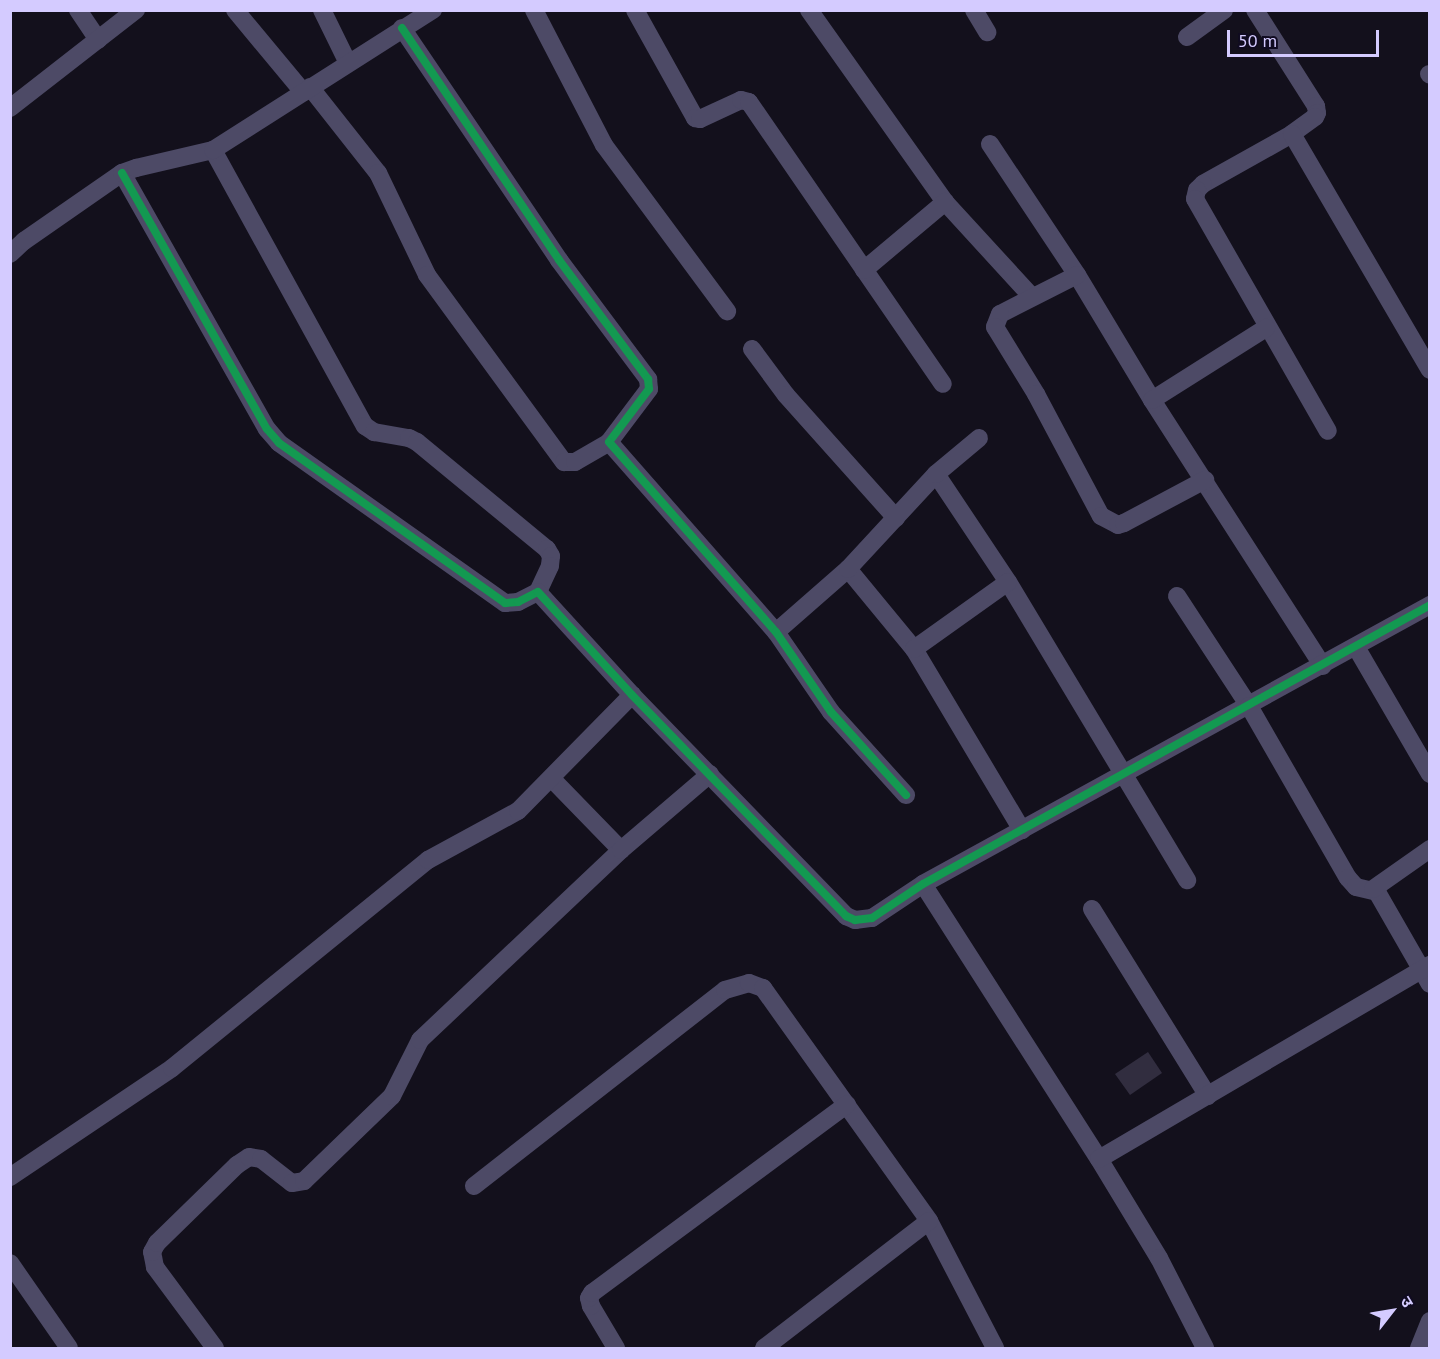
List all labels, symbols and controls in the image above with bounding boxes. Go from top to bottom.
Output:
scale bar [1230,18,1382,56]
text: 50 m [1238,29,1277,52]
north arrow [1362,1281,1422,1341]
text: उ [1396,1293,1418,1311]

